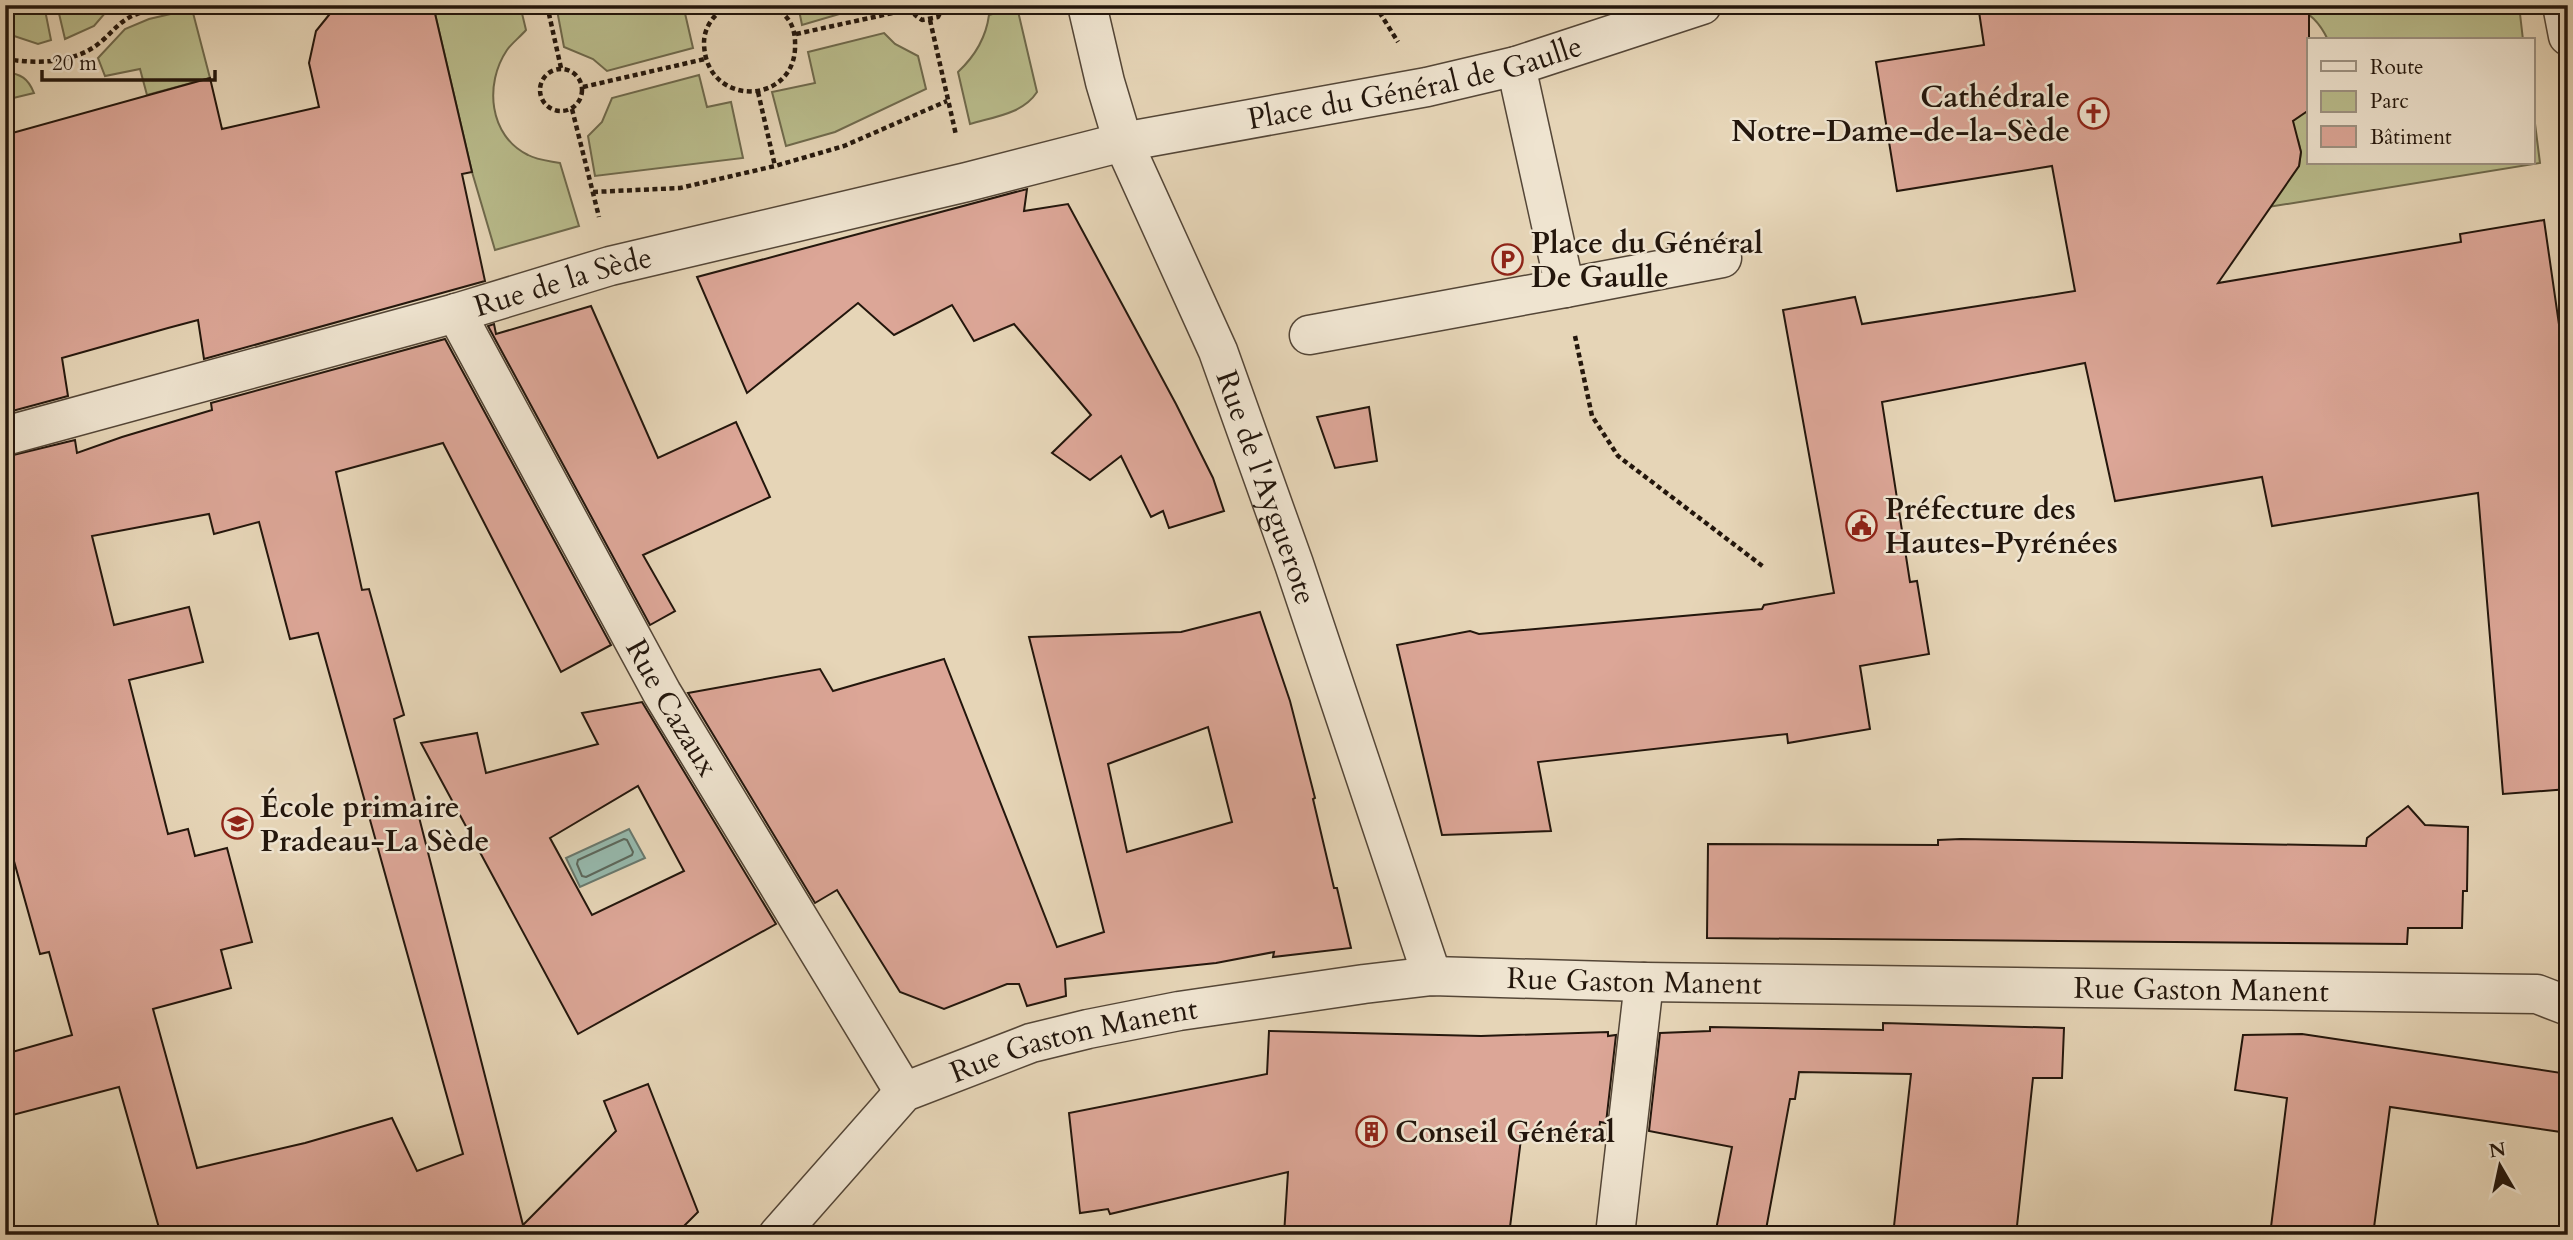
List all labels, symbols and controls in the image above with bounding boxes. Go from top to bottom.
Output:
street label: Place du Général de Gaulle [1244,26,1587,140]
scale bar [42,38,215,82]
legend [2307,38,2534,164]
text: 20 m [52,49,97,78]
text: Route [2370,53,2424,82]
place label: Cathédrale Notre-Dame-de-la-Sède [1731,77,2070,152]
text: Parc [2370,87,2409,116]
church icon: Cathédrale Notre-Dame-de-la-Sède [2076,97,2110,131]
text: Bâtiment [2370,123,2452,152]
place label: Place du Général De Gaulle [1531,223,1763,298]
street label: Rue de la Sède [469,237,656,327]
parking icon: Place du Général De Gaulle [1491,243,1525,277]
street label: Rue de l'Ayguerote [1206,365,1326,610]
place label: Préfecture des Hautes-Pyrénées [1885,489,2118,564]
public building icon: Préfecture des Hautes-Pyrénées [1845,509,1879,543]
street label: Rue Cazaux [616,632,728,784]
place label: École primaire Pradeau-La Sède [260,787,489,862]
school or university icon: École primaire Pradeau-La Sède [220,807,254,841]
street label: Rue Gaston Manent [1506,958,1763,1005]
street label: Rue Gaston Manent [2073,968,2330,1012]
street label: Rue Gaston Manent [944,988,1201,1093]
place label: Conseil Général [1395,1112,1615,1153]
building icon: Conseil Général [1355,1115,1389,1149]
north arrow [2464,1132,2534,1202]
text: N [2487,1136,2508,1164]

